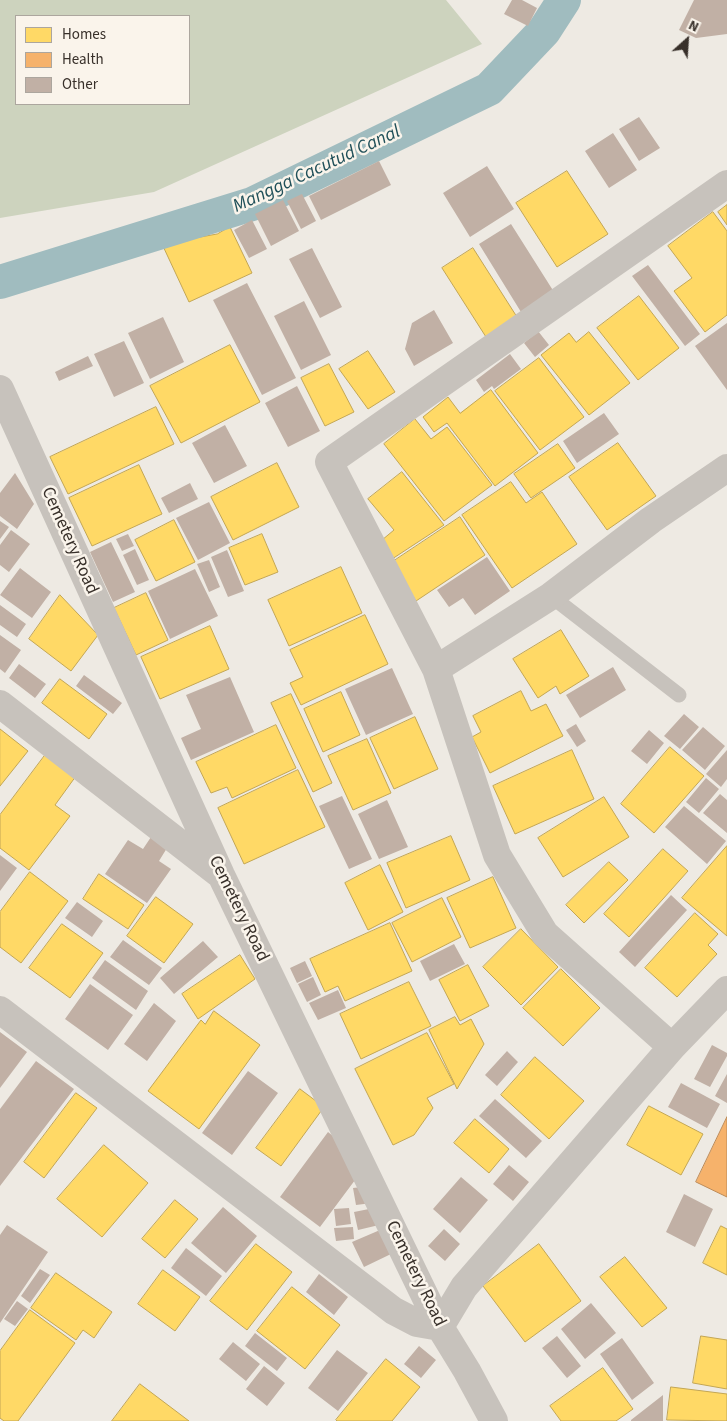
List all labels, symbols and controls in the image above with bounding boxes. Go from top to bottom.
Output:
legend [15,15,190,105]
north arrow [662,15,712,65]
text: N [685,15,702,38]
text: Homes [62,24,106,45]
text: Health [62,49,104,70]
text: Other [62,74,98,95]
water label: Mangga Cacutud Canal [230,121,404,219]
street label: Cemetery Road [36,484,102,598]
street label: Cemetery Road [203,853,273,965]
street label: Cemetery Road [380,1218,450,1330]

